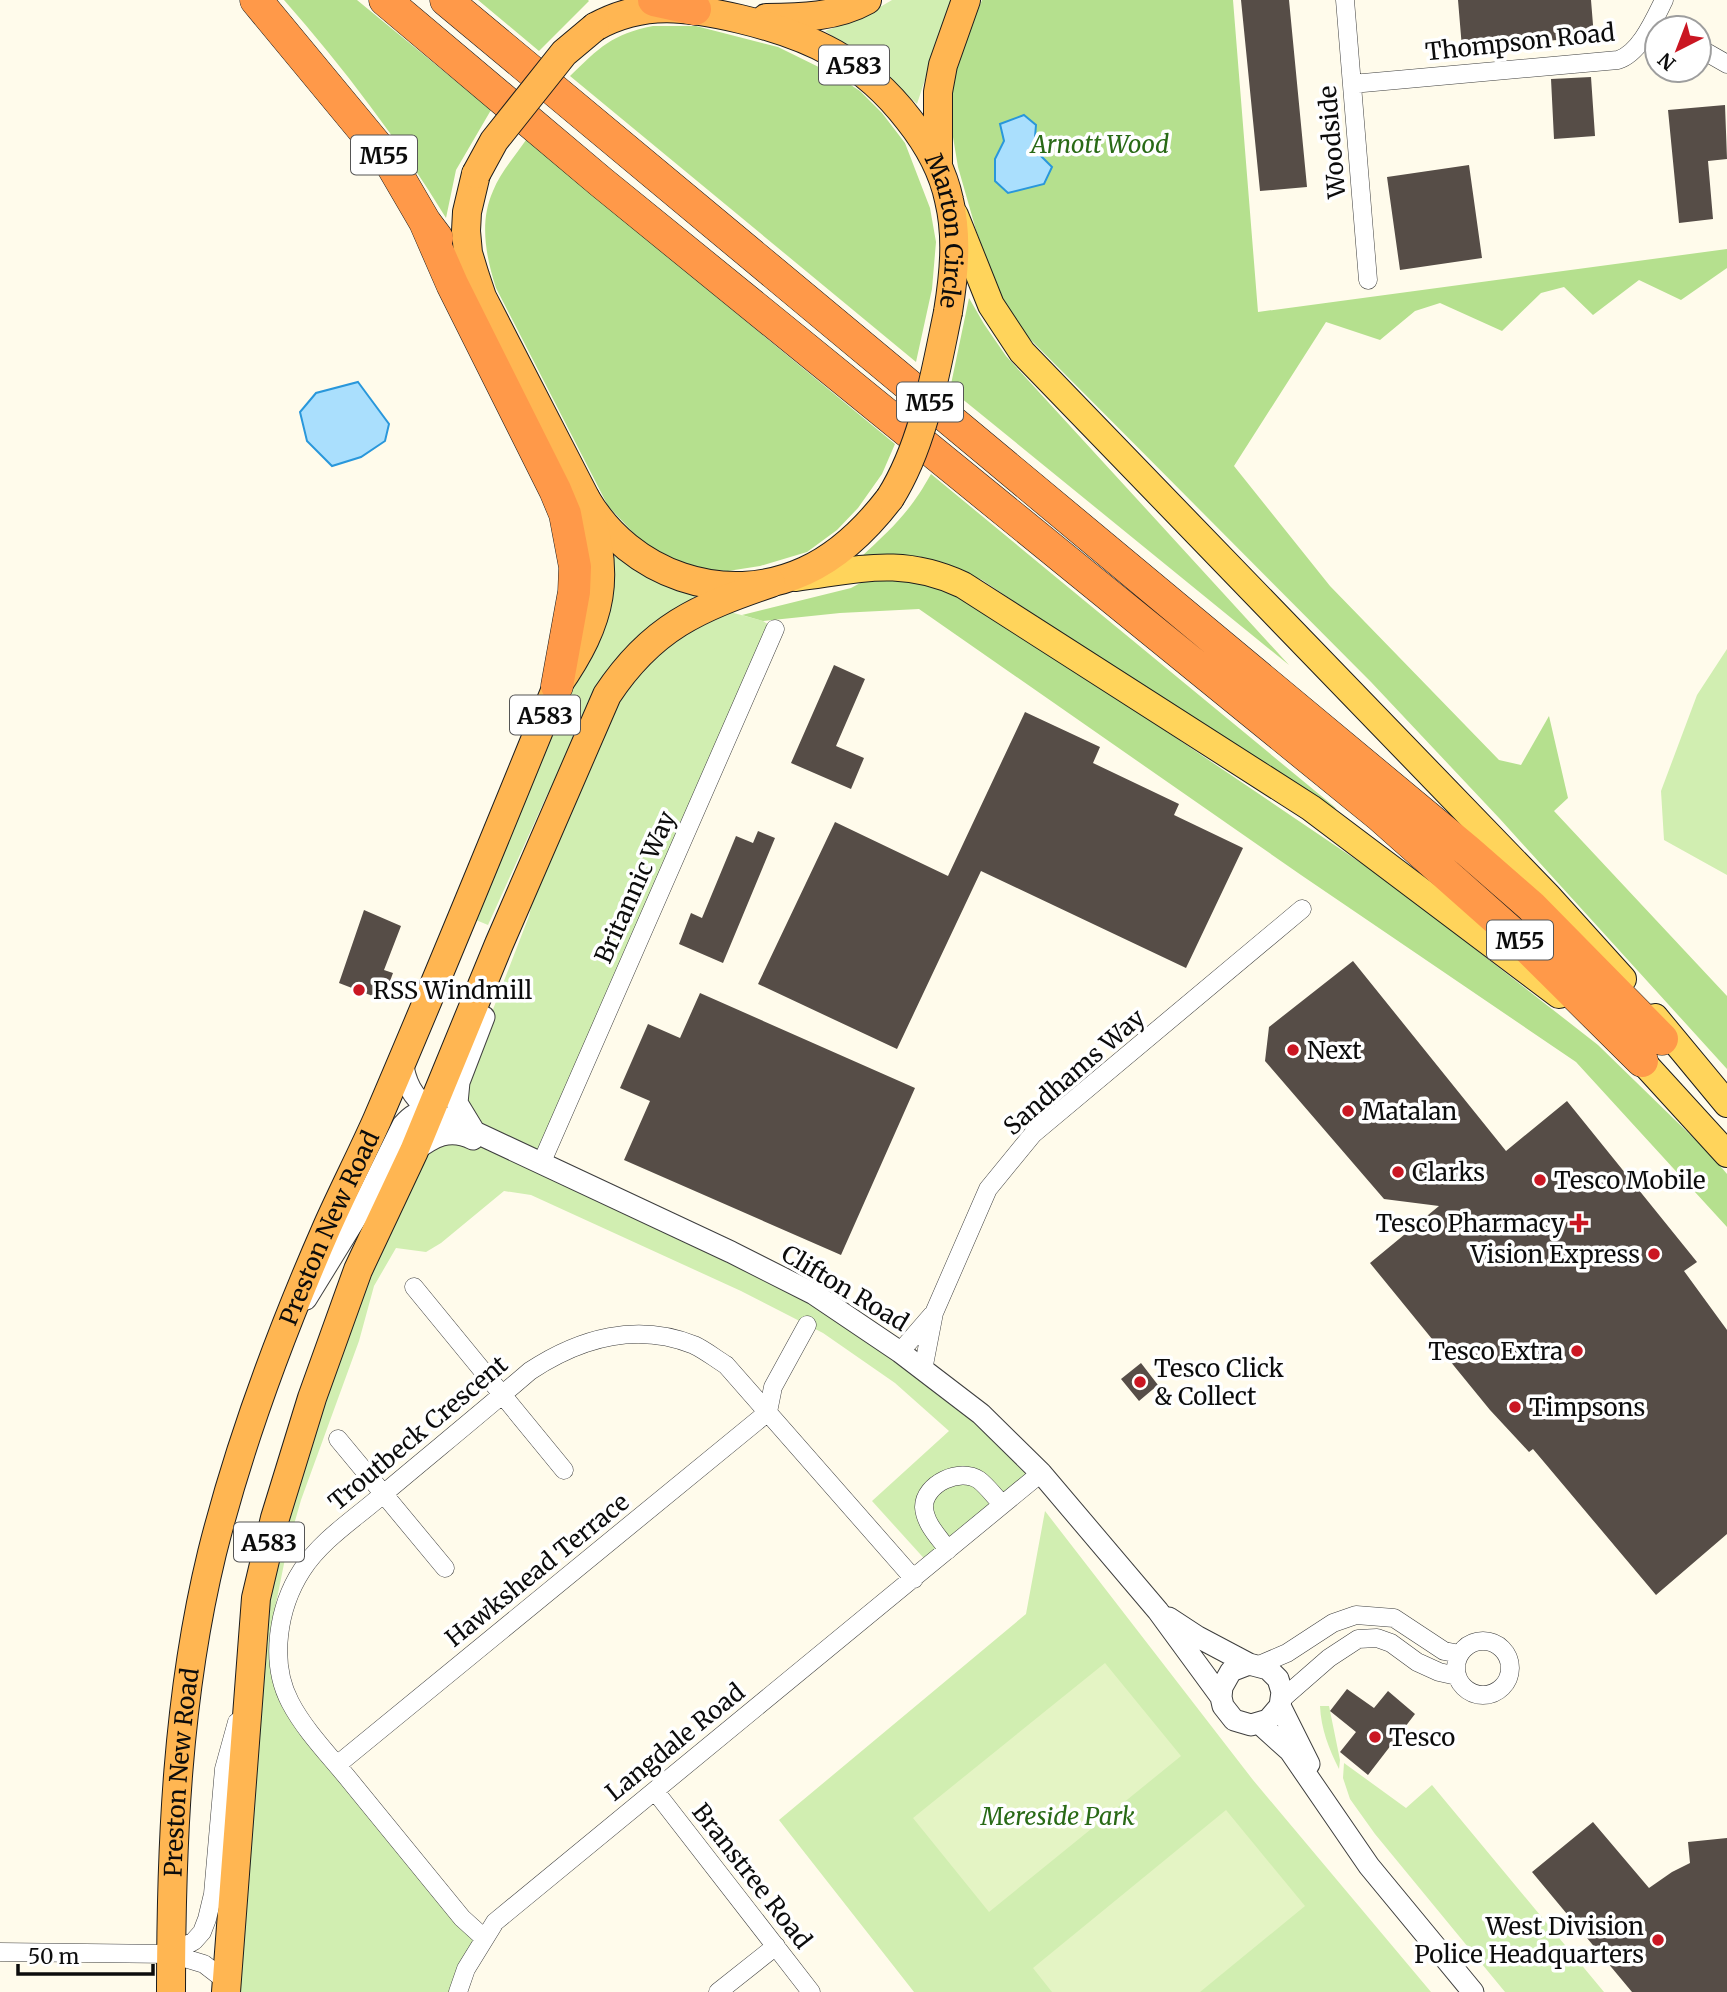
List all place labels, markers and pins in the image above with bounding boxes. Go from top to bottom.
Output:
place label: RSS Windmill [373,975,532,1006]
marker: RSS Windmill [351,982,367,998]
place label: Next [1307,1035,1362,1066]
marker: Next [1285,1042,1301,1058]
place label: Matalan [1362,1096,1457,1127]
marker: Matalan [1340,1103,1356,1119]
place label: Clarks [1412,1157,1485,1188]
marker: Clarks [1390,1164,1406,1180]
place label: Tesco Mobile [1554,1165,1706,1196]
marker: Tesco Mobile [1532,1172,1548,1188]
place label: Tesco Pharmacy [1375,1208,1565,1239]
marker: Tesco Pharmacy [1571,1215,1587,1231]
place label: Vision Express [1470,1239,1640,1270]
marker: Vision Express [1646,1246,1662,1262]
place label: Tesco Extra [1428,1336,1563,1367]
marker: Tesco Extra [1569,1343,1585,1359]
place label: Tesco Click & Collect [1154,1353,1285,1412]
marker: Tesco Click & Collect [1132,1374,1148,1390]
place label: Timpsons [1529,1392,1645,1423]
marker: Timpsons [1507,1399,1523,1415]
place label: Tesco [1389,1722,1455,1753]
marker: Tesco [1367,1729,1383,1745]
place label: West Division Police Headquarters [1414,1911,1644,1970]
marker: West Division Police Headquarters [1650,1932,1666,1948]

